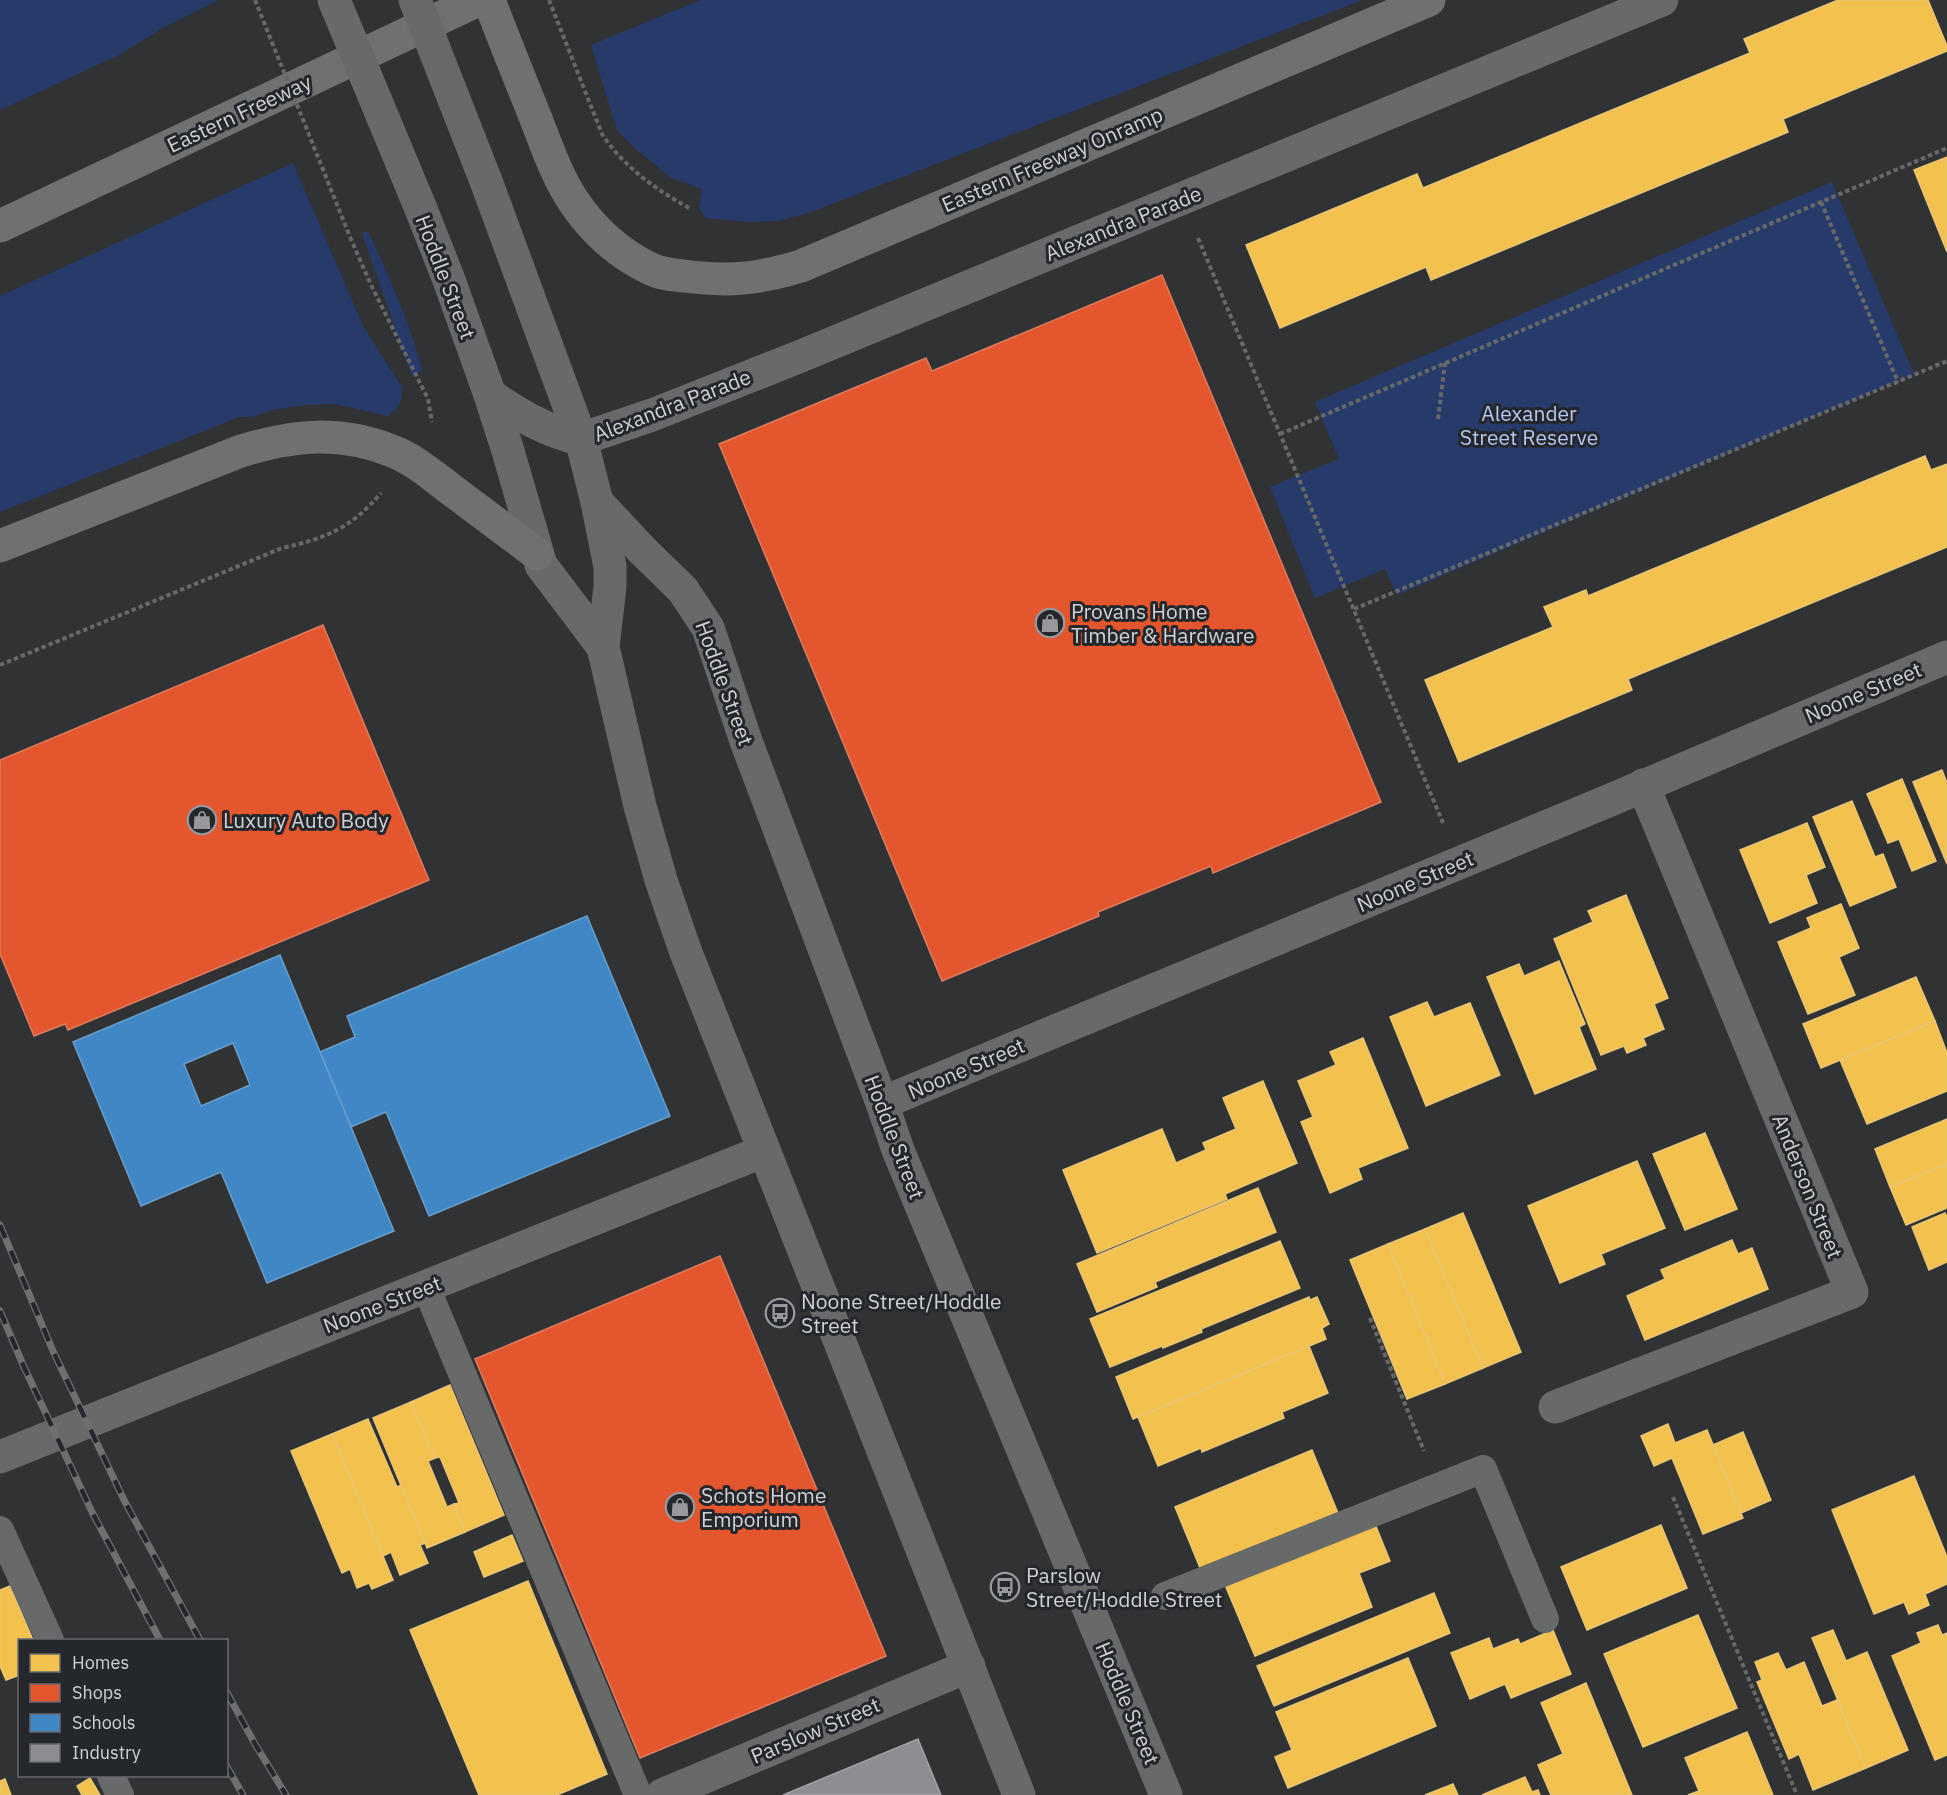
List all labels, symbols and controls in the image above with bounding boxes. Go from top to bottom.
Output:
street label: Eastern Freeway [162,67,316,159]
street label: Eastern Freeway Onramp [937,100,1167,218]
street label: Alexandra Parade [1041,179,1205,267]
street label: Hoddle Street [409,211,483,343]
street label: Alexandra Parade [589,362,755,448]
park label: Alexander Street Reserve [1460,399,1598,451]
place label: Provans Home Timber & Hardware [1071,597,1255,649]
shop icon: Provans Home Timber & Hardware [1034,607,1066,639]
street label: Hoddle Street [689,617,761,749]
street label: Noone Street [1800,655,1926,729]
shop icon: Luxury Auto Body [186,804,218,836]
place label: Luxury Auto Body [223,806,389,834]
street label: Noone Street [1352,844,1478,918]
street label: Noone Street [903,1031,1029,1105]
street label: Hoddle Street [858,1071,932,1203]
street label: Anderson Street [1766,1110,1850,1262]
street label: Noone Street [319,1269,445,1339]
place label: Noone Street/Hoddle Street [801,1287,1002,1339]
bus stop icon: Noone Street/Hoddle Street [764,1297,796,1329]
place label: Schots Home Emporium [701,1481,826,1533]
shop icon: Schots Home Emporium [664,1491,696,1523]
place label: Parslow Street/Hoddle Street [1026,1561,1222,1613]
bus stop icon: Parslow Street/Hoddle Street [989,1571,1021,1603]
street label: Hoddle Street [1090,1637,1166,1769]
legend [18,1639,228,1777]
text: Homes [72,1651,129,1674]
text: Shops [72,1681,122,1704]
street label: Parslow Street [746,1690,884,1770]
text: Schools [72,1711,136,1734]
text: Industry [72,1741,141,1764]

